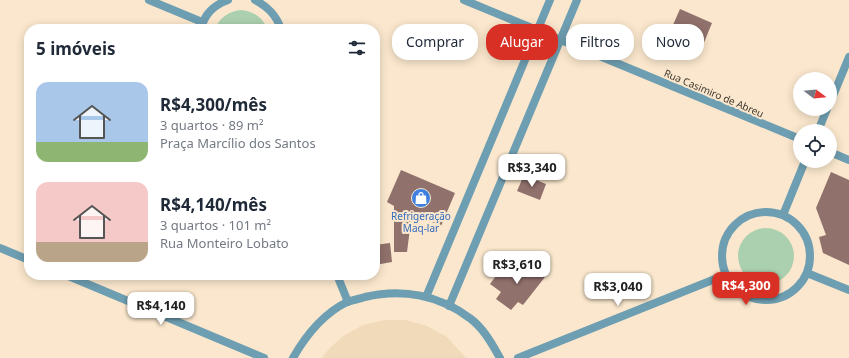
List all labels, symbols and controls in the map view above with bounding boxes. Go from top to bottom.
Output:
chip: Comprar [392,24,478,60]
chip: Alugar [486,24,558,60]
chip: Filtros [566,24,634,60]
chip: Novo [642,24,704,60]
text: 5 imóveis [36,37,116,60]
icon: filters [346,37,368,59]
street label: Rua Casimiro de Abreu [662,66,766,120]
north arrow [793,72,837,116]
map controls [793,72,837,168]
text: R$4,300/mês [160,93,267,116]
icon: home [68,98,116,146]
text: 3 quartos · 89 m² [160,116,264,134]
button: locate [793,124,837,168]
text: Praça Marcílio dos Santos [160,134,316,152]
pin: R$3,340 [495,154,569,188]
text: R$3,340 [507,158,557,176]
shop icon: Refrigeração Maq-lar [410,187,432,209]
text: R$4,140/mês [160,193,267,216]
icon: home [68,198,116,246]
place label: Refrigeração Maq-lar [391,209,451,235]
text: 3 quartos · 101 m² [160,216,271,234]
text: Rua Monteiro Lobato [160,234,289,252]
pin: R$3,610 [480,251,554,285]
text: R$3,610 [492,255,542,273]
pin: R$4,300 [709,272,783,306]
pin: R$3,040 [581,273,655,307]
text: R$4,300 [721,276,771,294]
text: R$3,040 [593,277,643,295]
pin: R$4,140 [124,292,198,326]
text: R$4,140 [136,296,186,314]

